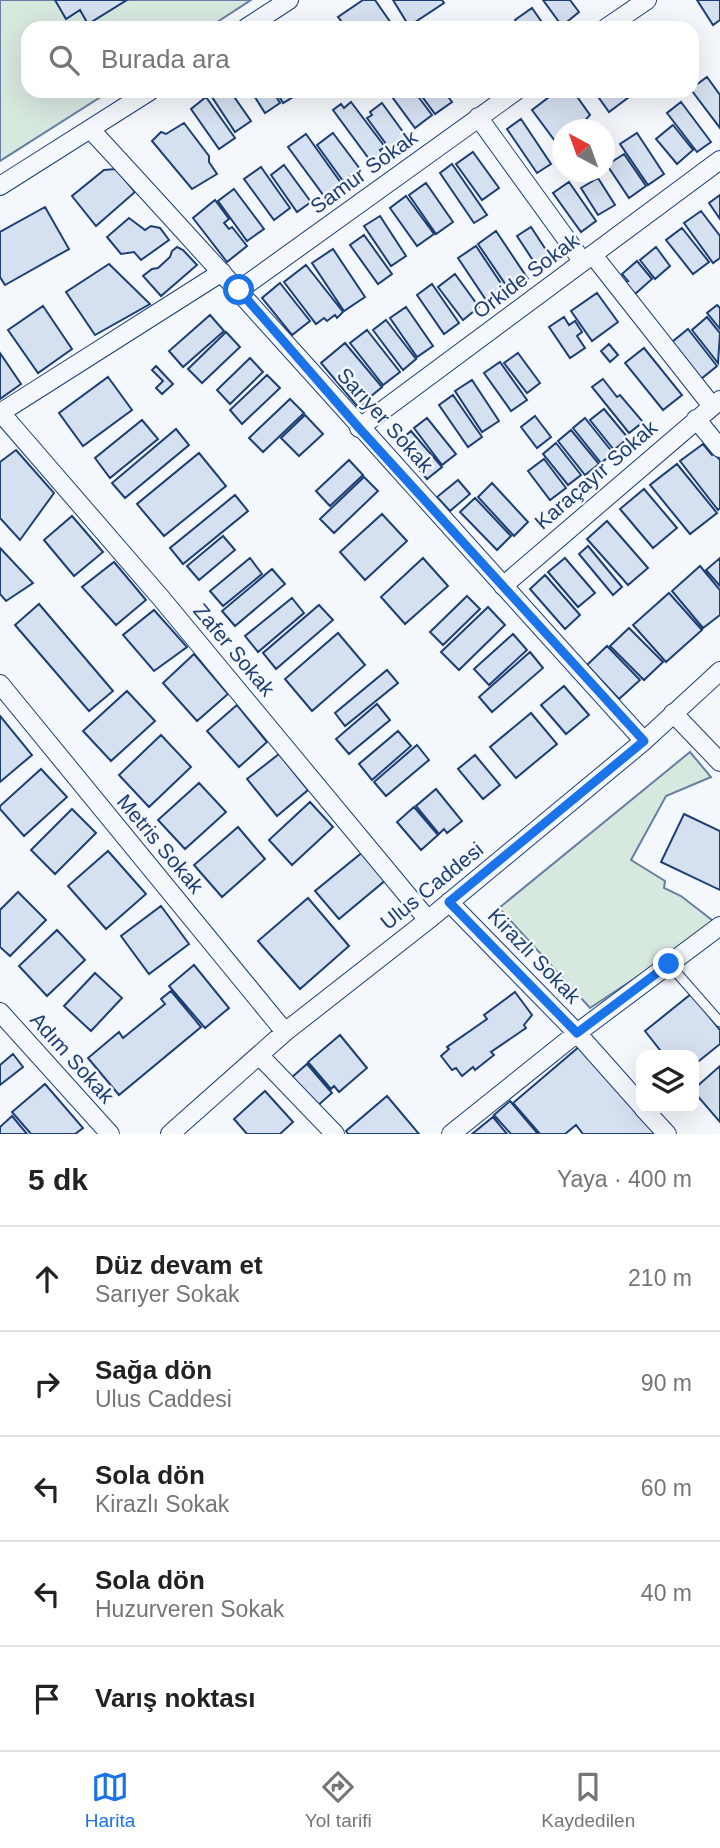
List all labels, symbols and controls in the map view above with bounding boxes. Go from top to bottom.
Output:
search box [21,21,699,98]
icon: search [45,41,83,79]
text: Burada ara [101,44,230,74]
north arrow [552,119,615,182]
street label: Samur Sokak [306,125,422,218]
street label: Orkide Sokak [468,228,583,323]
route start [223,274,254,305]
street label: Sarıyer Sokak [333,363,438,477]
street label: Karaçayır Sokak [530,415,662,534]
street label: Zafer Sokak [189,599,280,701]
street label: Metris Sokak [113,790,209,898]
street label: Ulus Caddesi [376,837,487,934]
street label: Kirazlı Sokak [484,904,586,1008]
route end [653,948,684,979]
street label: Adım Sokak [26,1008,119,1108]
map controls [636,1050,699,1113]
button: layers [636,1050,699,1113]
text: 5 dk [28,1163,88,1196]
text: Yaya · 400 m [557,1166,692,1192]
text: Düz devam et [95,1250,263,1280]
icon: ahead [28,1260,66,1298]
text: 210 m [628,1265,692,1291]
text: Sarıyer Sokak [95,1281,239,1307]
text: Sağa dön [95,1355,212,1385]
icon: right [28,1365,66,1403]
text: 90 m [641,1370,692,1396]
text: Ulus Caddesi [95,1386,232,1412]
text: Sola dön [95,1460,205,1490]
icon: left [28,1470,66,1508]
text: 60 m [641,1475,692,1501]
text: Kirazlı Sokak [95,1491,229,1517]
text: Sola dön [95,1565,205,1595]
icon: left [28,1575,66,1613]
text: 40 m [641,1580,692,1606]
text: Huzurveren Sokak [95,1596,284,1622]
icon: arrive [28,1680,66,1718]
text: Varış noktası [95,1683,255,1713]
tab: Harita [85,1768,135,1832]
tab: Yol tarifi [305,1768,372,1832]
tab: Kaydedilen [541,1768,635,1832]

